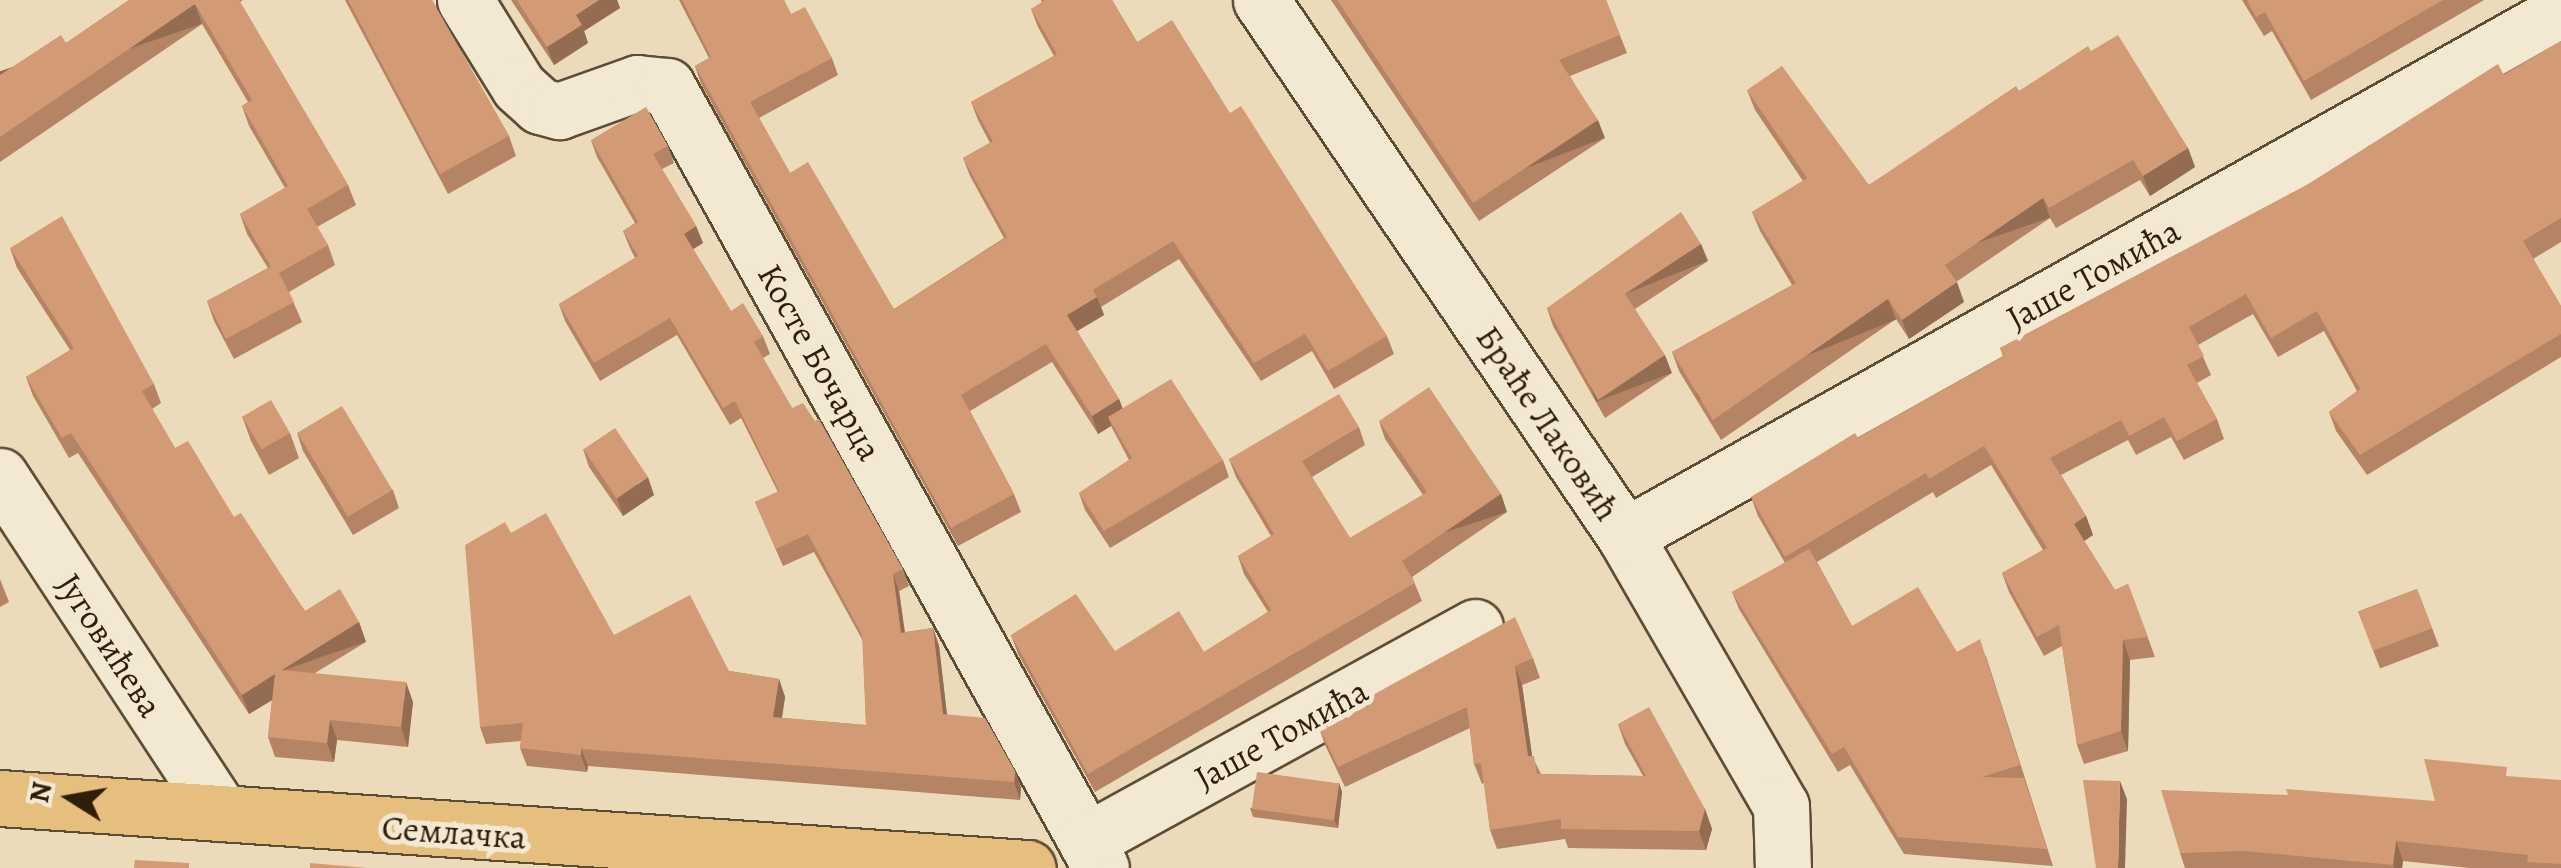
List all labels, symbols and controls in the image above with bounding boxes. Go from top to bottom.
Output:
street label: Јаше Томића [1999,209,2187,339]
street label: Косте Бочарца [749,256,891,468]
street label: Браће Лаковић [1467,317,1629,529]
street label: Југовићева [48,565,172,725]
street label: Јаше Томића [1187,669,1375,799]
north arrow [20,748,120,848]
text: N [20,779,61,806]
street label: Семлачка [380,806,528,858]

